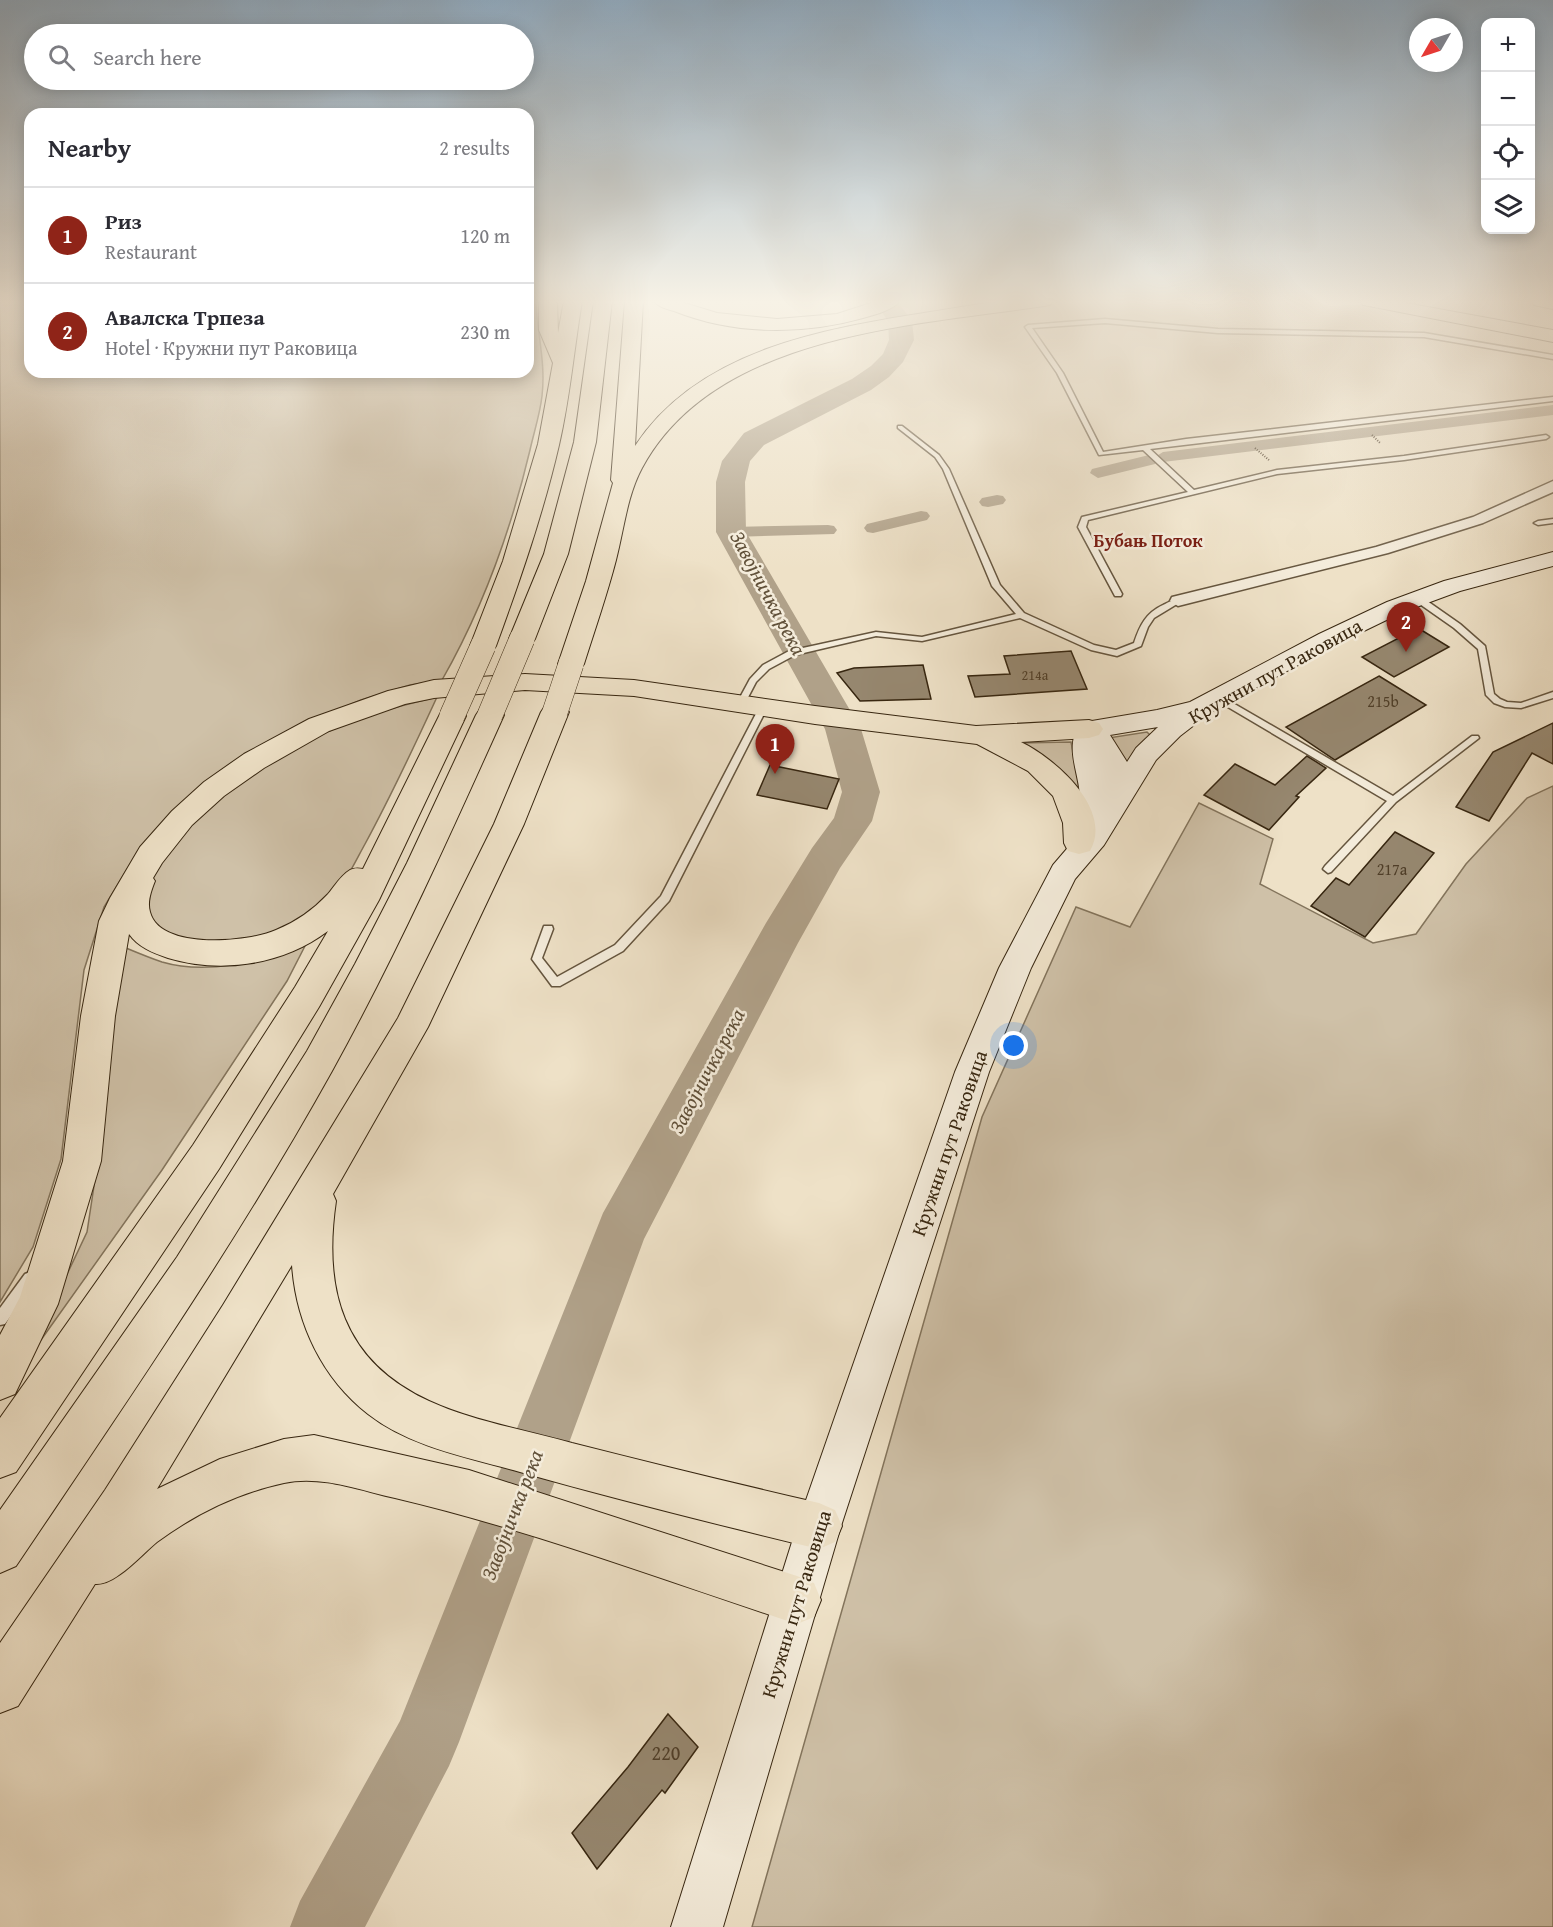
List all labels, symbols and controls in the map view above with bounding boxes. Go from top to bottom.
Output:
north arrow [1409,18,1463,72]
map controls [1481,18,1535,234]
button: + [1481,18,1535,72]
search box [24,24,534,90]
icon: search [45,41,78,74]
text: Search here [93,41,202,73]
button: − [1481,72,1535,126]
button: locate [1481,126,1535,180]
text: Nearby [48,128,131,167]
text: 2 results [439,133,510,162]
button: layers [1481,180,1535,234]
text: Риз [105,205,142,237]
text: 1 [62,221,73,250]
text: 120 m [460,221,510,250]
text: Restaurant [105,237,197,266]
text: Авалска Трпеза [105,301,265,333]
text: 2 [62,317,73,346]
text: 230 m [460,317,510,346]
text: Hotel · Кружни пут Раковица [105,333,358,362]
water label: Завојничка река [723,525,815,661]
district label: Бубањ Поток [1093,527,1203,554]
pin: 2 [1386,602,1426,652]
street label: Кружни пут Раковица [1183,610,1367,730]
house number: 214a [1022,665,1049,685]
house number: 215b [1367,689,1399,713]
pin: 1 [756,724,794,774]
house number: 217a [1377,857,1408,881]
water label: Завојничка река [661,1003,753,1139]
your location [999,1031,1028,1060]
street label: Кружни пут Раковица [903,1046,994,1240]
water label: Завојничка река [472,1445,551,1584]
street label: Кружни пут Раковица [753,1506,838,1701]
house number: 220 [652,1738,680,1767]

